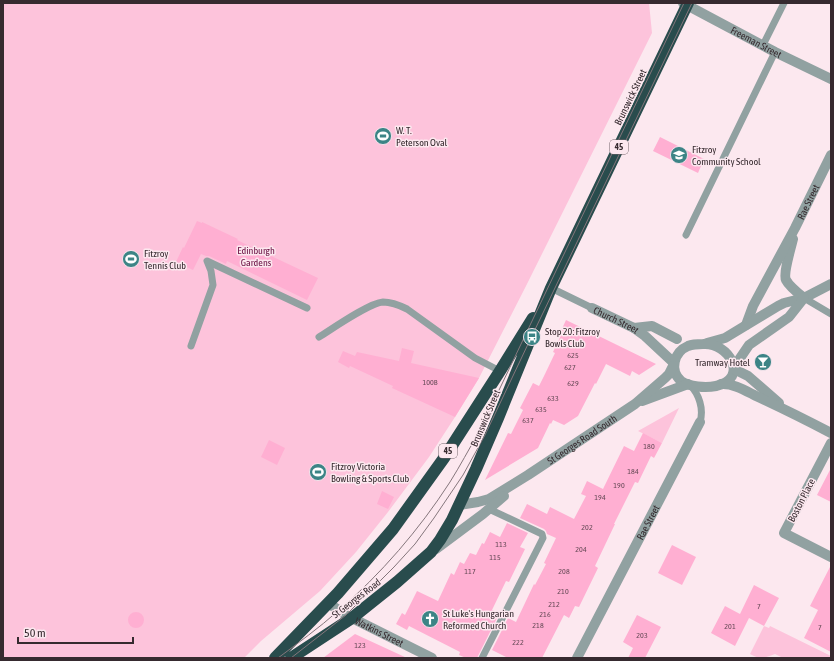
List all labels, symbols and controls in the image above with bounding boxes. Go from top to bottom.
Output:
street label: Freeman Street [729,24,783,60]
street label: Brunswick Street [612,67,649,127]
place label: W. T. Peterson Oval [396,125,448,148]
sports icon: W. T. Peterson Oval [373,126,393,146]
road number: 45 [610,140,628,154]
place label: Fitzroy Community School [692,144,761,167]
school or university icon: Fitzroy Community School [669,145,689,165]
street label: Rae Street [795,183,822,221]
park label: Edinburgh Gardens [237,245,275,268]
place label: Fitzroy Tennis Club [144,248,186,271]
sports icon: Fitzroy Tennis Club [121,249,141,269]
street label: Church Street [592,305,641,336]
place label: Stop 20: Fitzroy Bowls Club [545,326,600,349]
bus stop icon: Stop 20: Fitzroy Bowls Club [522,327,542,347]
house number: 625 [567,351,579,360]
bar icon: Tramway Hotel [753,352,773,372]
place label: Tramway Hotel [695,357,750,368]
house number: 627 [564,363,576,372]
house number: 100B [422,378,438,387]
house number: 629 [567,379,579,388]
street label: Brunswick Street [469,388,502,448]
house number: 633 [547,394,559,403]
house number: 635 [535,405,547,414]
street label: St Georges Road South [545,413,619,467]
house number: 637 [522,416,534,425]
house number: 180 [643,442,655,451]
road number: 45 [439,444,457,458]
place label: Fitzroy Victoria Bowling & Sports Club [331,461,410,484]
sports icon: Fitzroy Victoria Bowling & Sports Club [308,462,328,482]
house number: 184 [627,467,639,476]
street label: Boston Place [786,476,817,524]
house number: 190 [613,481,625,490]
house number: 194 [594,493,606,502]
street label: Rae Street [635,503,662,542]
house number: 202 [581,523,593,532]
house number: 113 [495,540,507,549]
house number: 204 [575,545,587,554]
house number: 115 [489,553,501,562]
house number: 117 [464,567,476,576]
house number: 208 [558,567,570,576]
street label: St Georges Road [330,576,383,620]
house number: 210 [557,587,569,596]
house number: 212 [548,600,560,609]
house number: 7 [757,602,761,611]
place label: St Luke's Hungarian Reformed Church [443,608,514,631]
church icon: St Luke's Hungarian Reformed Church [420,609,440,629]
house number: 216 [539,610,551,619]
street label: Watkins Street [353,615,405,649]
scale bar [18,619,133,645]
house number: 218 [532,621,544,630]
house number: 201 [724,622,736,631]
house number: 7 [818,623,822,632]
text: 50 m [24,626,46,640]
house number: 203 [636,631,648,640]
house number: 222 [512,638,524,647]
house number: 123 [354,641,366,650]

